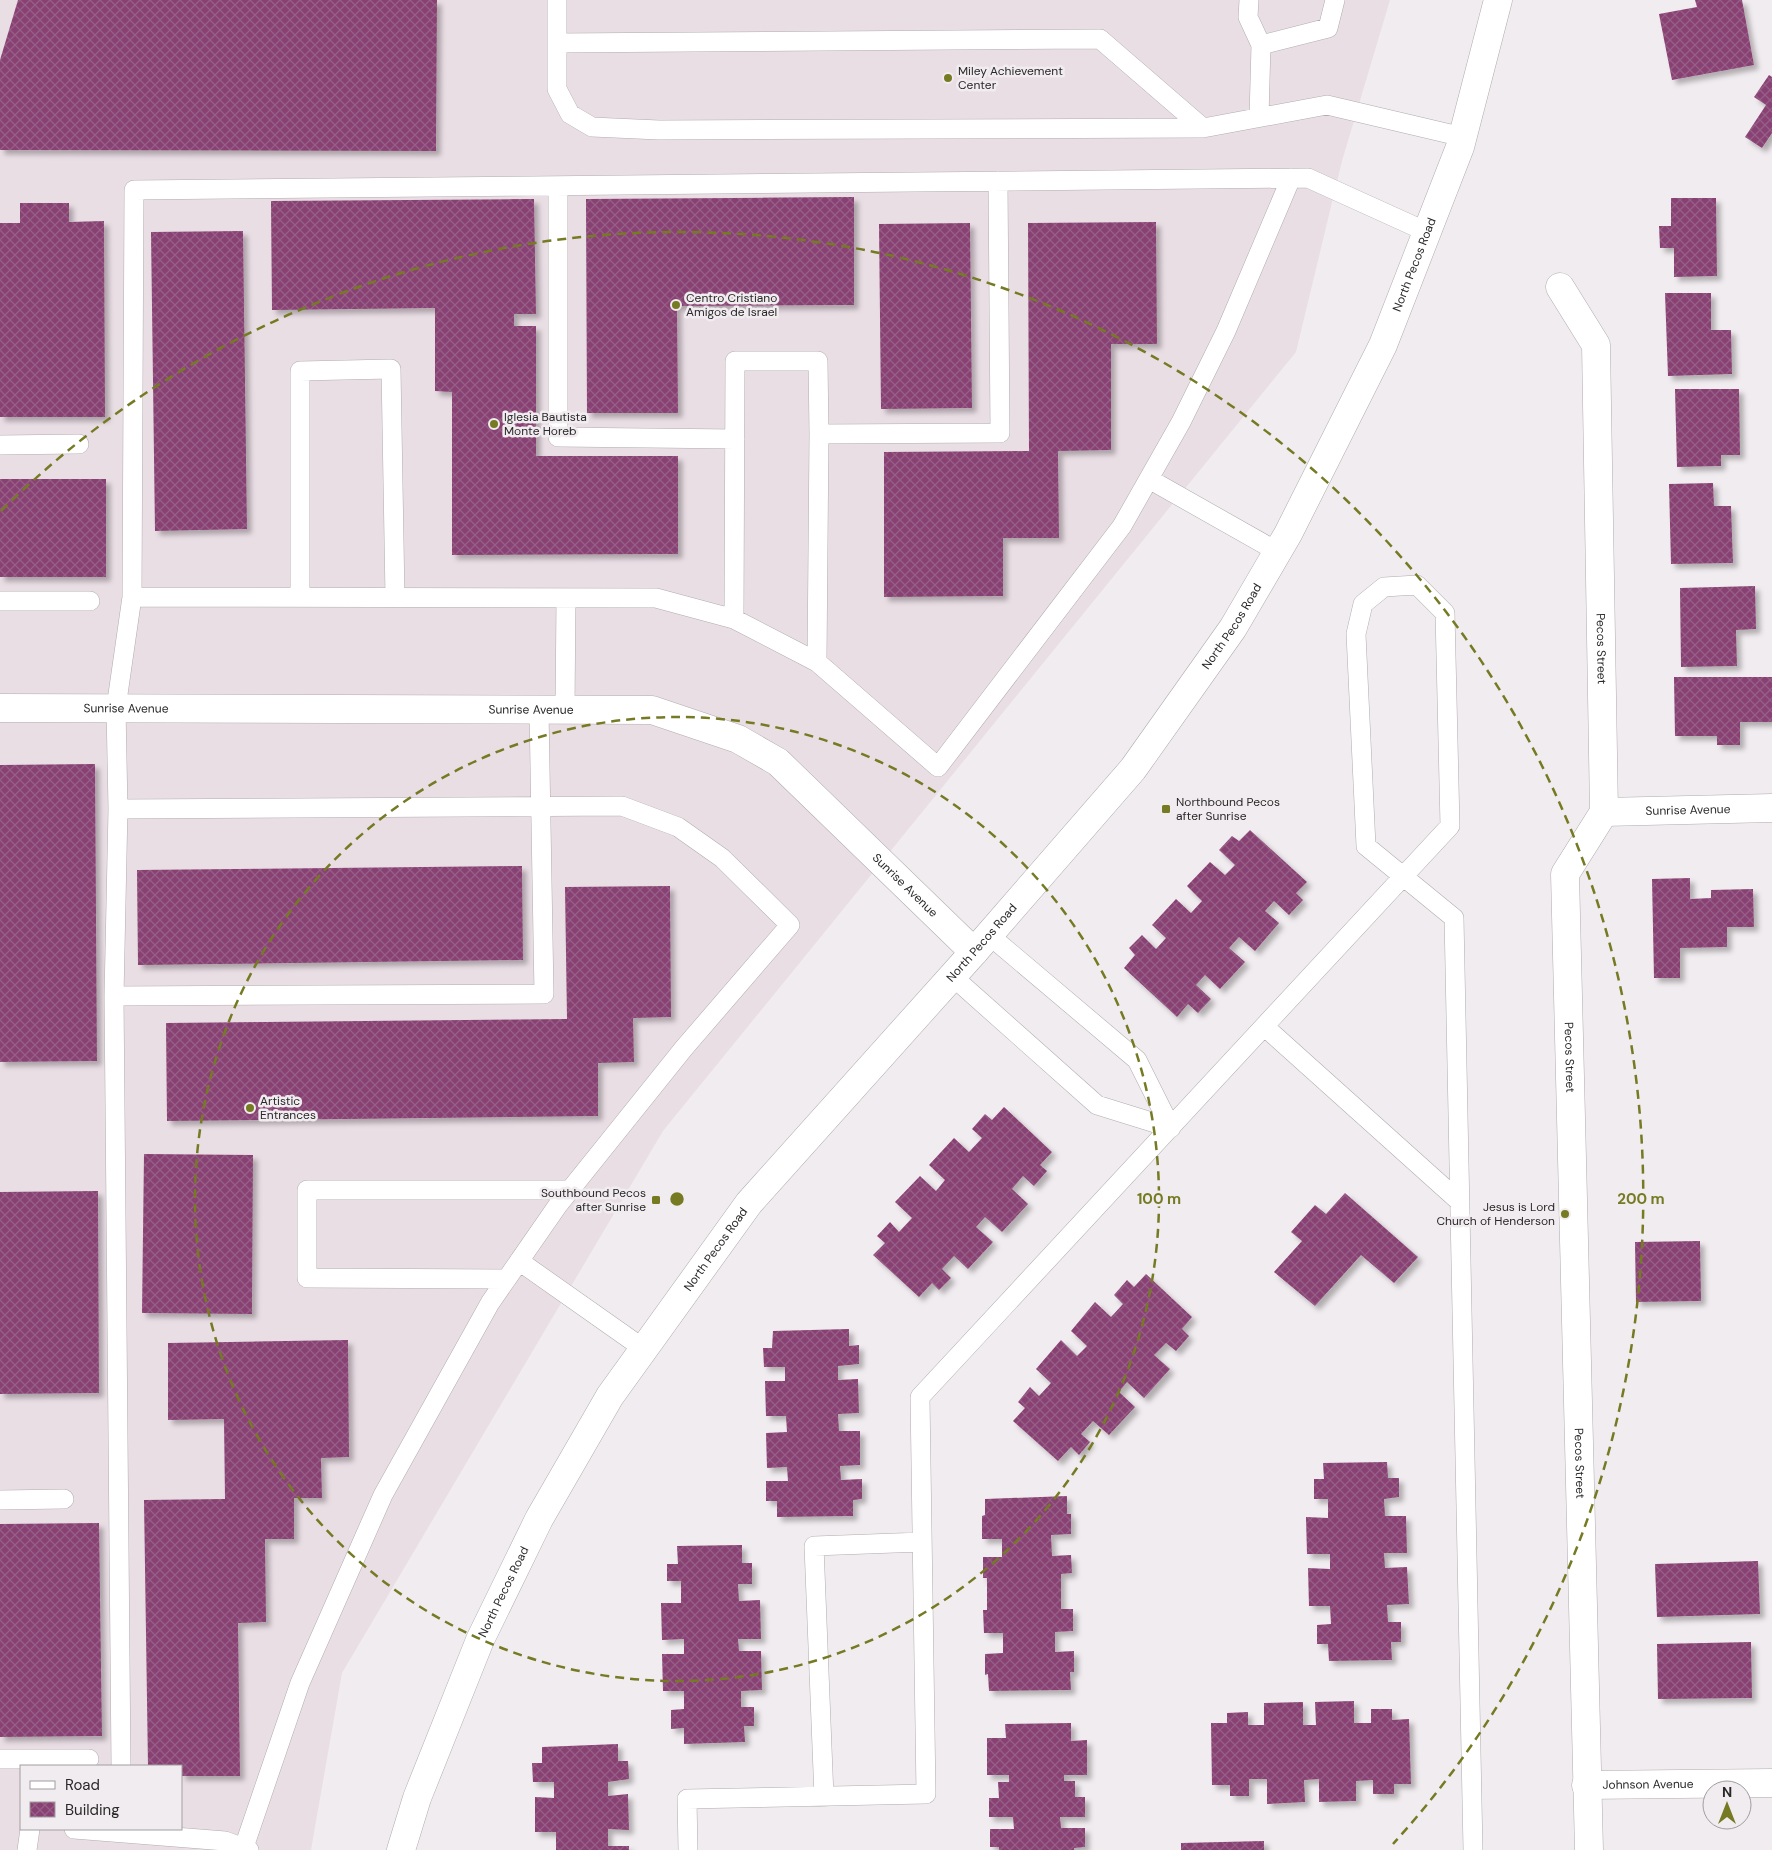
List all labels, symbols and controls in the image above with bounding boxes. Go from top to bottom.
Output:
place label: Miley Achievement Center [958,63,1063,93]
marker: Miley Achievement Center [942,72,954,84]
street label: North Pecos Road [1389,215,1440,314]
place label: Centro Cristiano Amigos de Israel [686,290,777,320]
marker: Centro Cristiano Amigos de Israel [670,299,682,311]
place label: Iglesia Bautista Monte Horeb [504,409,587,439]
marker: Iglesia Bautista Monte Horeb [488,418,500,430]
street label: North Pecos Road [1198,581,1265,673]
street label: Pecos Street [1593,613,1610,684]
street label: Sunrise Avenue [83,700,169,717]
street label: Sunrise Avenue [488,701,574,718]
place label: Northbound Pecos after Sunrise [1176,794,1280,824]
street label: Sunrise Avenue [1645,801,1731,819]
marker: Northbound Pecos after Sunrise [1160,803,1172,815]
street label: Sunrise Avenue [869,850,941,921]
street label: North Pecos Road [943,900,1020,985]
street label: Pecos Street [1561,1022,1578,1093]
place label: Artistic Entrances [260,1093,316,1123]
marker: Artistic Entrances [244,1102,256,1114]
place label: Southbound Pecos after Sunrise [541,1185,646,1215]
text: 100 m [1137,1189,1181,1209]
text: 200 m [1617,1189,1665,1209]
centre of rings [668,1190,686,1208]
marker: Southbound Pecos after Sunrise [650,1194,662,1206]
place label: Jesus is Lord Church of Henderson [1436,1199,1555,1229]
street label: North Pecos Road [680,1204,751,1294]
marker: Jesus is Lord Church of Henderson [1559,1208,1571,1220]
street label: Pecos Street [1571,1428,1588,1499]
street label: North Pecos Road [474,1544,532,1640]
legend [20,1765,182,1830]
text: Road [65,1775,100,1795]
street label: Johnson Avenue [1602,1776,1694,1793]
north arrow [1702,1780,1752,1830]
text: N [1722,1783,1732,1801]
text: Building [65,1800,120,1820]

